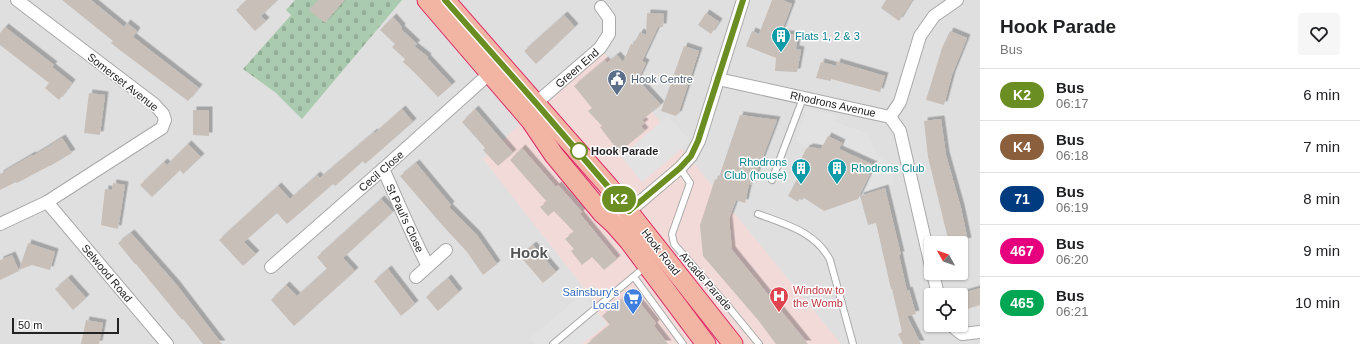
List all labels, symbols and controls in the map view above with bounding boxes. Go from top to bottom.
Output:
button: heart [1298,13,1340,55]
text: Hook Parade [1000,16,1116,37]
building icon: Flats 1, 2 & 3 [770,25,792,53]
place label: Flats 1, 2 & 3 [795,30,860,42]
text: Bus [1000,42,1022,57]
street label: Green End [553,46,601,90]
street label: Somerset Avenue [85,51,161,113]
public building icon: Hook Centre [606,68,628,96]
place label: Hook Centre [631,73,693,85]
text: Bus [1056,79,1084,96]
text: 6 min [1303,86,1340,103]
text: K2 [1013,87,1031,103]
street label: Rhodrons Avenue [789,89,877,119]
text: 06:17 [1056,96,1089,111]
text: Bus [1056,131,1084,148]
text: 7 min [1303,138,1340,155]
text: K4 [1013,139,1031,155]
marker: Hook Parade [570,142,588,160]
place label: Hook Parade [591,145,658,157]
street label: Cecil Close [356,148,406,194]
text: 06:18 [1056,148,1089,163]
place label: Rhodrons Club (house) [724,156,787,181]
building icon: Rhodrons Club (house) [790,157,812,185]
building icon: Rhodrons Club [826,157,848,185]
place label: Rhodrons Club [851,162,924,174]
street label: St Paul's Close [384,182,426,254]
text: Bus [1056,183,1084,200]
line badge: K2 [601,186,637,212]
text: 8 min [1303,190,1340,207]
text: K2 [610,191,628,207]
text: 71 [1014,191,1030,207]
text: 06:19 [1056,200,1089,215]
street label: Hook Road [639,227,683,277]
text: Bus [1056,235,1084,252]
north arrow [924,236,968,280]
map controls [924,236,968,332]
street label: Selwood Road [79,242,135,304]
text: 9 min [1303,242,1340,259]
text: 467 [1010,243,1034,259]
district label: Hook [510,244,548,261]
street label: Arcade Parade [677,249,735,313]
text: 06:20 [1056,252,1089,267]
place label: Window to the Womb [793,284,844,309]
hospital icon: Window to the Womb [768,285,790,313]
place label: Sainsbury's Local [562,286,619,311]
supermarket icon: Sainsbury's Local [622,287,644,315]
text: Bus [1056,287,1084,304]
button: locate [924,288,968,332]
text: 10 min [1295,294,1340,311]
text: 465 [1010,295,1034,311]
text: 06:21 [1056,304,1089,319]
scale bar [12,316,119,335]
text: 50 m [18,319,42,331]

